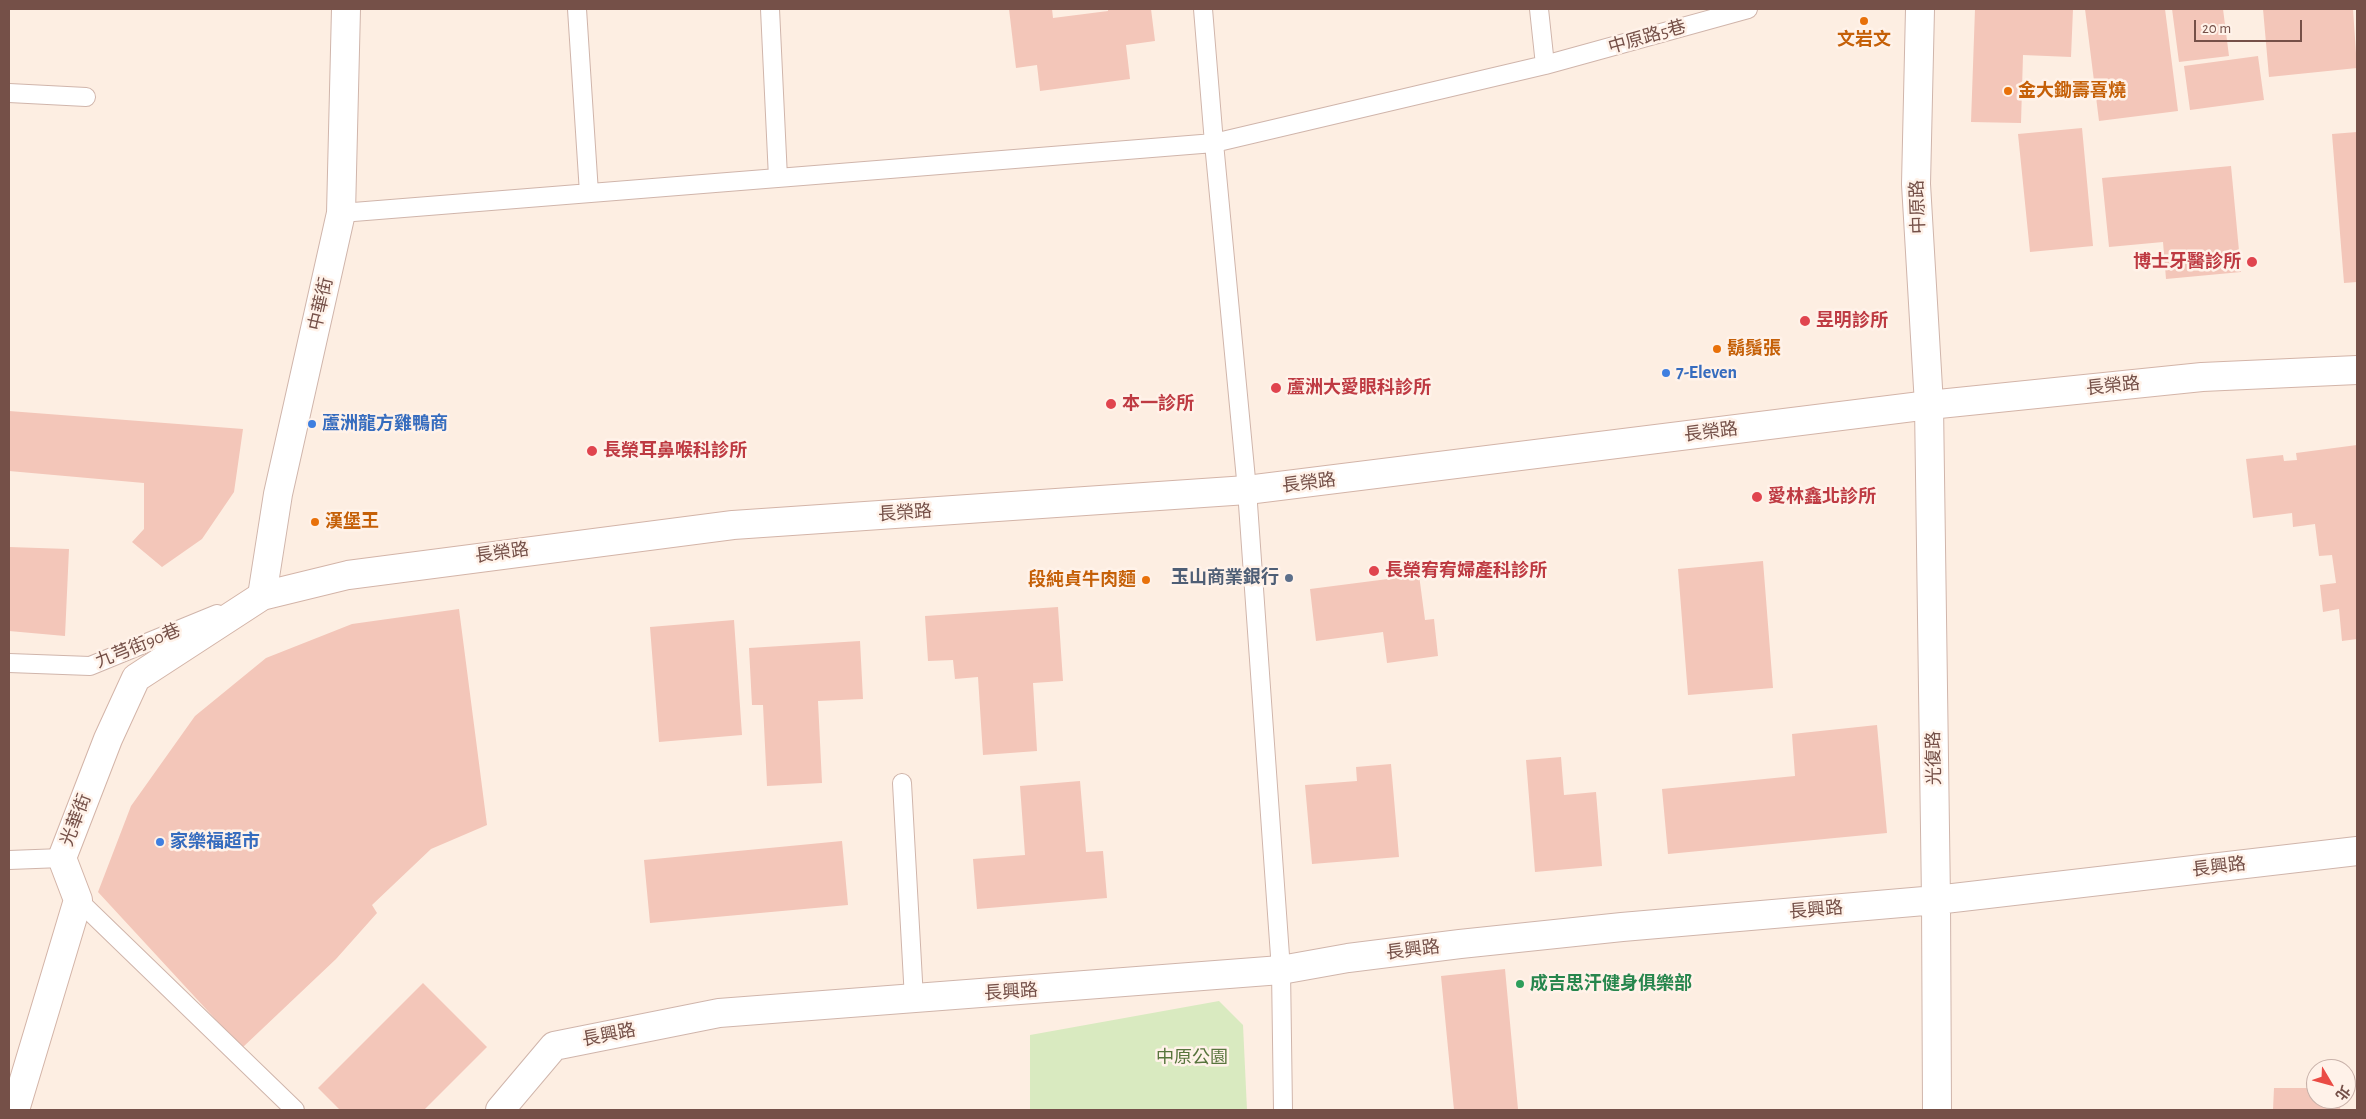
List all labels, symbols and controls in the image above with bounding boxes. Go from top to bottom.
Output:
scale bar [2196,10,2304,42]
marker: 文岩文 [1858,15,1870,27]
street label: 中原路5巷 [1606,16,1688,58]
text: 20 m [2202,21,2231,36]
place label: 文岩文 [1837,29,1891,51]
place label: 金大鋤壽喜燒 [2018,80,2126,102]
marker: 金大鋤壽喜燒 [2002,85,2014,97]
street label: 中原路 [1906,180,1930,234]
place label: 博士牙醫診所 [2133,251,2241,273]
marker: 博士牙醫診所 [2245,255,2259,269]
street label: 中華街 [304,275,338,333]
place label: 昱明診所 [1816,310,1888,332]
marker: 昱明診所 [1798,314,1812,328]
place label: 鬍鬚張 [1727,338,1781,360]
marker: 鬍鬚張 [1711,343,1723,355]
place label: 7-Eleven [1676,362,1737,384]
marker: 7-Eleven [1660,367,1672,379]
street label: 長榮路 [2085,372,2141,400]
place label: 蘆洲大愛眼科診所 [1287,377,1431,399]
marker: 蘆洲大愛眼科診所 [1269,381,1283,395]
place label: 本一診所 [1122,393,1194,415]
marker: 本一診所 [1104,397,1118,411]
place label: 蘆洲龍方雞鴨商 [322,413,448,435]
marker: 蘆洲龍方雞鴨商 [306,418,318,430]
street label: 長榮路 [1683,418,1739,446]
place label: 長榮耳鼻喉科診所 [603,440,747,462]
marker: 長榮耳鼻喉科診所 [585,444,599,458]
street label: 長榮路 [1281,469,1337,497]
place label: 愛林鑫北診所 [1768,486,1876,508]
marker: 愛林鑫北診所 [1750,490,1764,504]
street label: 長榮路 [877,500,933,526]
place label: 漢堡王 [325,511,379,533]
marker: 漢堡王 [309,516,321,528]
street label: 長榮路 [474,539,530,567]
place label: 長榮宥宥婦產科診所 [1385,560,1547,582]
marker: 長榮宥宥婦產科診所 [1367,564,1381,578]
place label: 玉山商業銀行 [1171,567,1279,589]
place label: 段純貞牛肉麵 [1028,569,1136,591]
marker: 玉山商業銀行 [1283,572,1295,584]
marker: 段純貞牛肉麵 [1140,574,1152,586]
street label: 九芎街90巷 [92,619,184,673]
street label: 光復路 [1923,731,1945,785]
street label: 光華街 [56,791,96,849]
place label: 家樂福超市 [170,831,260,853]
marker: 家樂福超市 [154,836,166,848]
street label: 長興路 [2191,853,2247,881]
street label: 長興路 [1788,897,1844,923]
street label: 長興路 [1385,936,1441,964]
place label: 成吉思汗健身俱樂部 [1530,973,1692,995]
marker: 成吉思汗健身俱樂部 [1514,978,1526,990]
street label: 長興路 [983,979,1039,1005]
street label: 長興路 [580,1019,638,1051]
park label: 中原公園 [1156,1047,1228,1069]
north arrow [2306,1059,2356,1109]
text: 北 [2332,1083,2352,1102]

